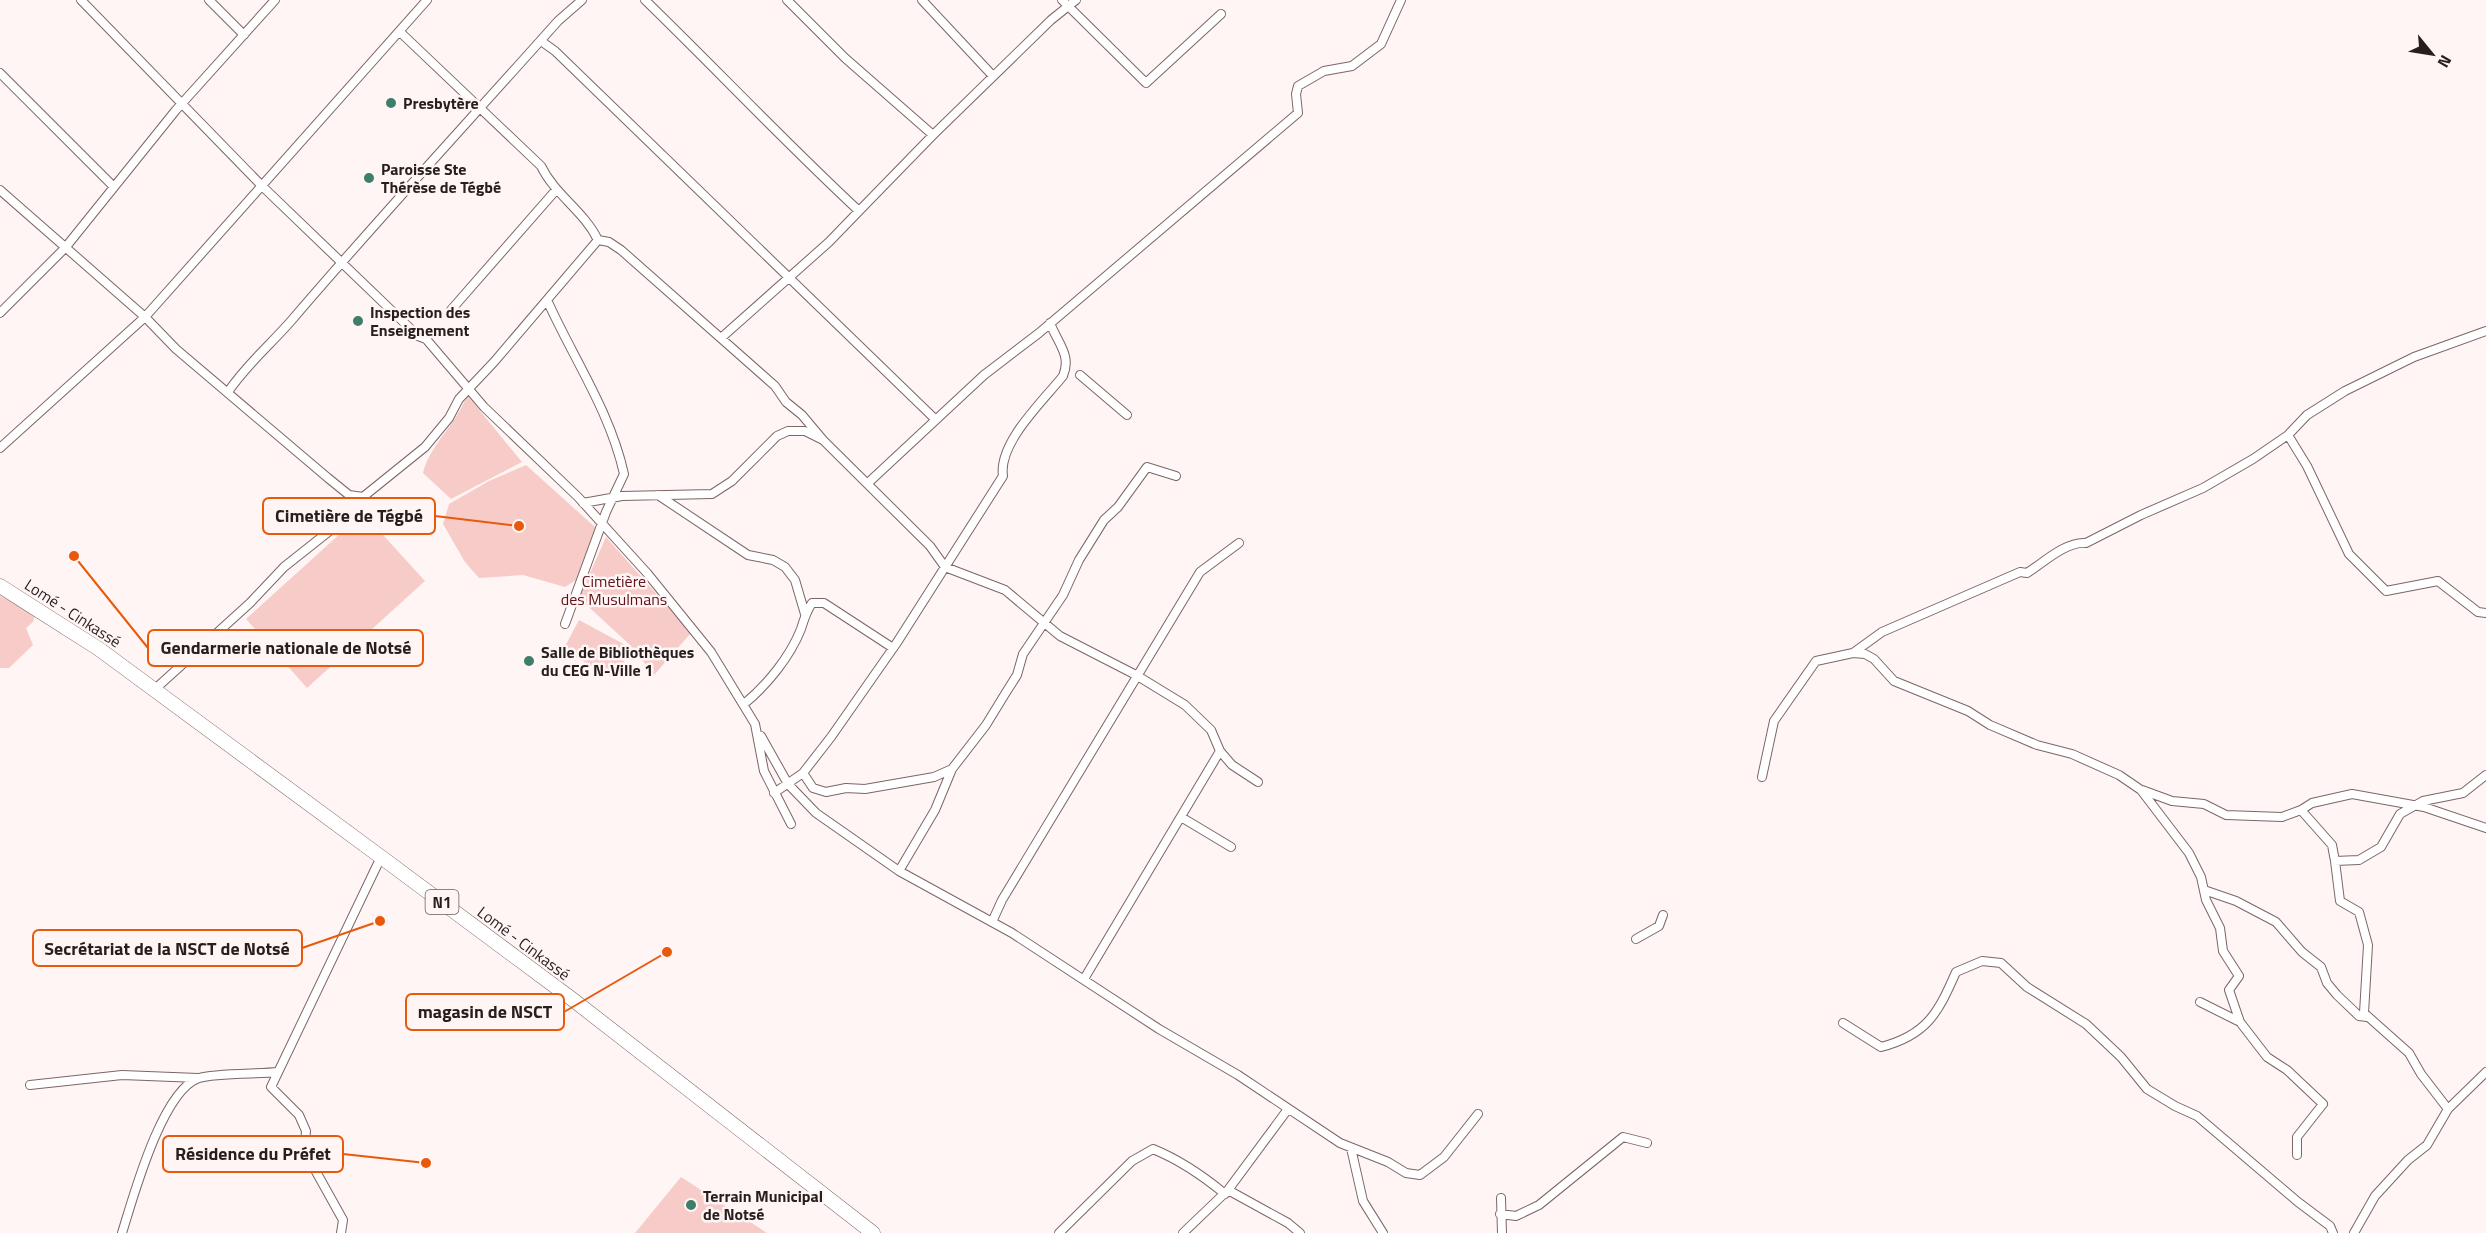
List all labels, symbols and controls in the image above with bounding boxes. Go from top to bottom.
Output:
north arrow [2402,24,2462,84]
text: N [2432,51,2458,72]
place label: Presbytère [403,91,479,115]
marker: Presbytère [384,96,398,110]
place label: Paroisse Ste Thérèse de Tégbé [381,157,501,199]
marker: Paroisse Ste Thérèse de Tégbé [362,171,376,185]
place label: Inspection des Enseignement [370,300,470,342]
marker: Inspection des Enseignement [351,314,365,328]
callout: Cimetière de Tégbé [263,498,435,534]
text: Cimetière de Tégbé [275,502,423,529]
park label: Cimetière des Musulmans [561,569,667,611]
street label: Lomé - Cinkassé [20,573,126,653]
callout: Gendarmerie nationale de Notsé [148,630,423,666]
text: Gendarmerie nationale de Notsé [161,634,411,661]
place label: Salle de Bibliothèques du CEG N-Ville 1 [541,640,694,682]
marker: Salle de Bibliothèques du CEG N-Ville 1 [522,654,536,668]
road number: N1 [426,890,458,914]
street label: Lomé - Cinkassé [472,900,576,986]
callout: Secrétariat de la NSCT de Notsé [33,930,302,966]
text: Secrétariat de la NSCT de Notsé [44,935,290,962]
callout: magasin de NSCT [406,994,564,1030]
text: magasin de NSCT [418,998,553,1025]
callout: Résidence du Préfet [163,1136,343,1172]
text: Résidence du Préfet [175,1140,331,1167]
place label: Terrain Municipal de Notsé [703,1184,823,1226]
marker: Terrain Municipal de Notsé [684,1198,698,1212]

